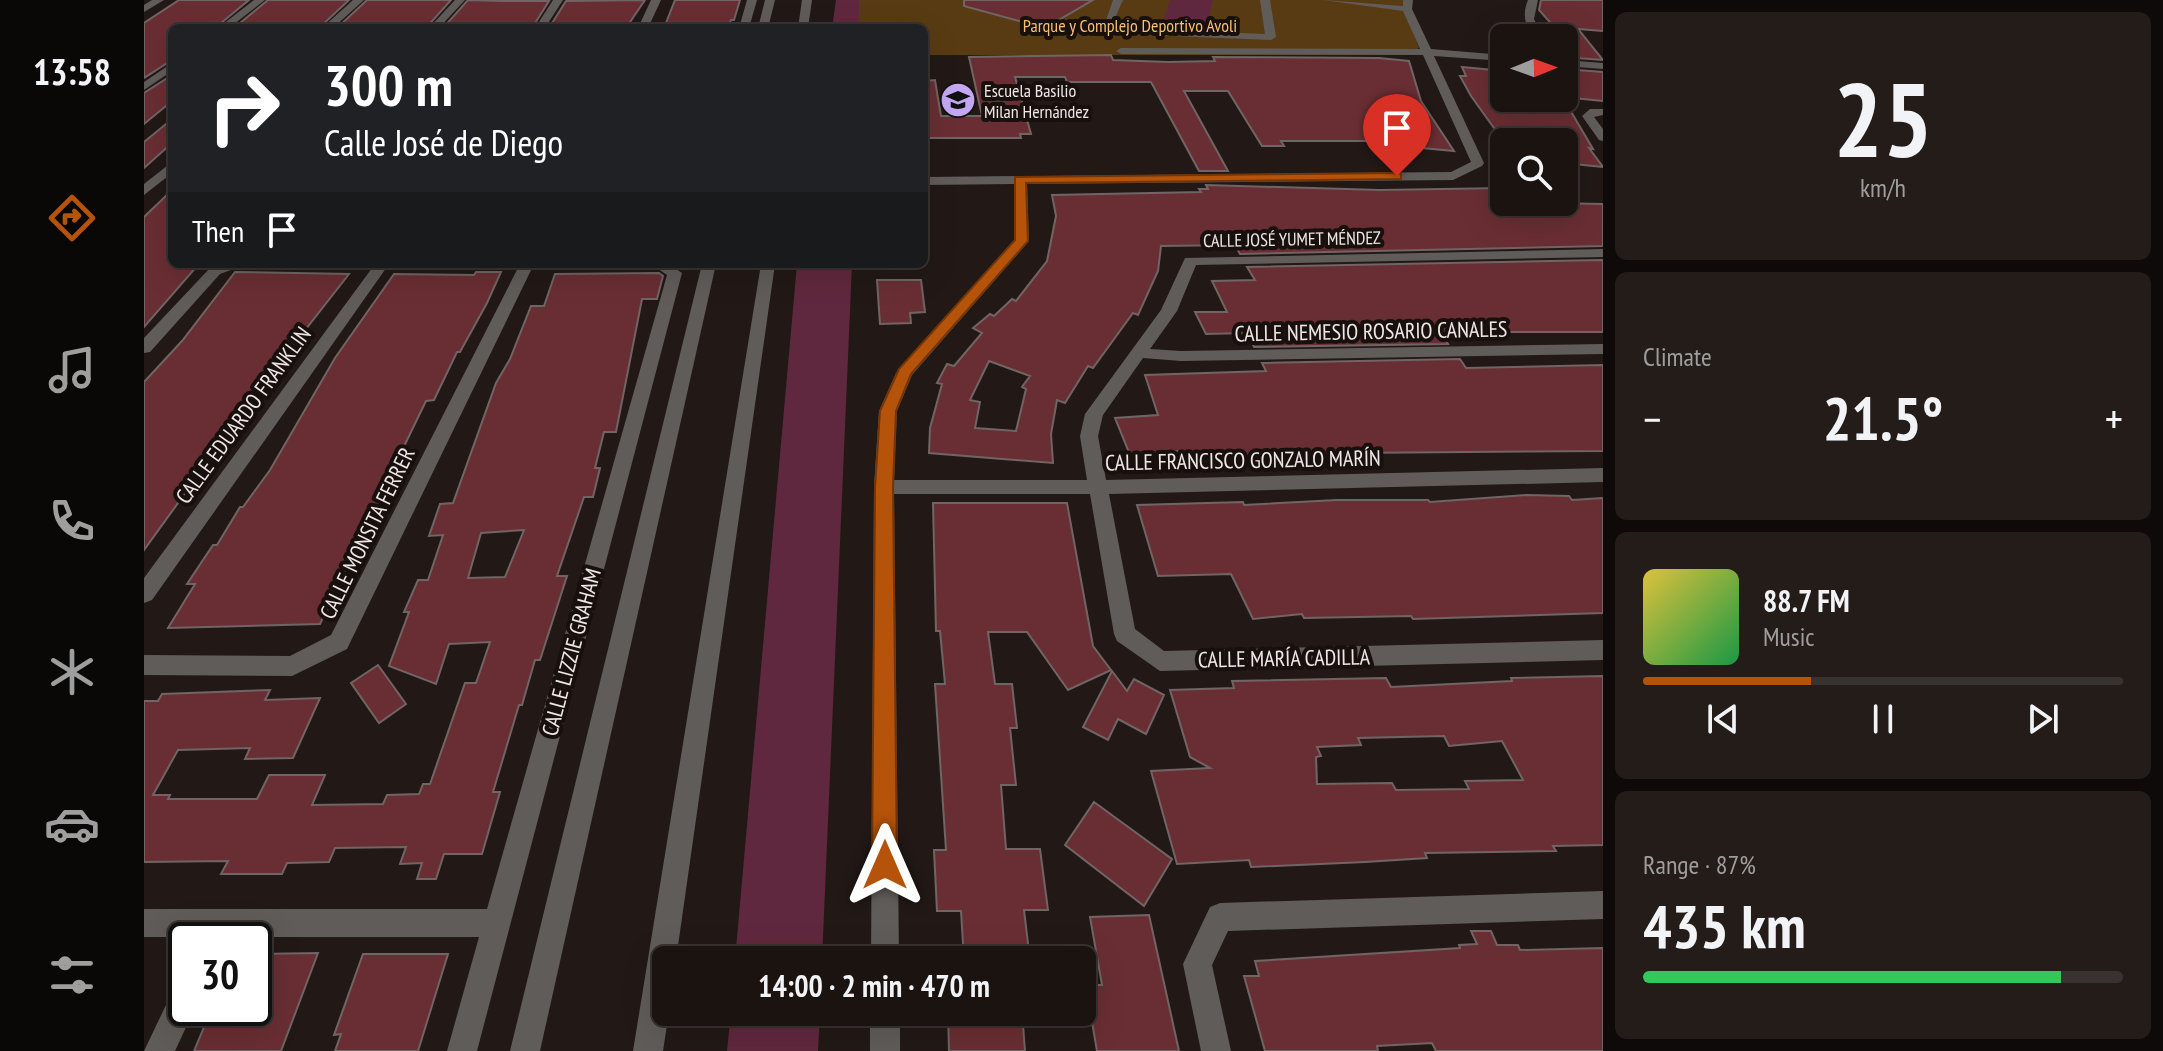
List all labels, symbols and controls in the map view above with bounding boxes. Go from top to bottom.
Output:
park label: Parque y Complejo Deportivo Avoli [1023,14,1237,37]
north arrow [1490,24,1578,112]
map controls [1490,24,1578,216]
text: 13:58 [33,48,111,95]
text: 300 m [324,49,453,121]
text: 25 [1833,51,1933,186]
icon: right [192,56,296,160]
place label: Escuela Basilio Milan Hernández [984,79,1089,123]
school or university icon: Escuela Basilio Milan Hernández [939,81,977,119]
pin [1363,94,1431,176]
icon: arrive [1375,106,1419,150]
text: Calle José de Diego [324,119,563,166]
button: search [1490,128,1578,216]
text: km/h [1860,171,1906,204]
icon: directions [44,190,100,246]
icon: arrive [260,208,304,252]
text: Then [192,211,244,250]
street label: CALLE JOSÉ YUMET MÉNDEZ [1203,226,1381,252]
street label: CALLE NEMESIO ROSARIO CANALES [1234,315,1508,347]
street label: CALLE EDUARDO FRANKLIN [169,321,317,509]
text: Climate [1643,340,1712,373]
icon: music [44,342,100,398]
text: 21.5° [1823,379,1943,457]
text: − [1643,390,1661,447]
text: + [2105,390,2123,447]
street label: CALLE MONSITA FERRER [313,443,421,623]
street label: CALLE FRANCISCO GONZALO MARÍN [1105,444,1381,476]
icon: phone [44,493,100,549]
street label: CALLE LIZZIE GRAHAM [535,565,607,739]
text: 88.7 FM [1763,581,1850,620]
text: Music [1763,620,1815,653]
street label: CALLE MARÍA CADILLA [1198,642,1371,674]
icon: climate [44,644,100,700]
icon: previous [1701,697,1745,741]
icon: pause [1861,697,1905,741]
icon: next [2021,697,2065,741]
icon: car [44,796,100,852]
position arrow [843,823,927,907]
text: Range · 87% [1643,848,1756,881]
text: 435 km [1643,887,1806,965]
speed limit sign: 30 [168,922,272,1026]
icon: filters [44,947,100,1003]
text: 14:00 · 2 min · 470 m [758,966,990,1005]

